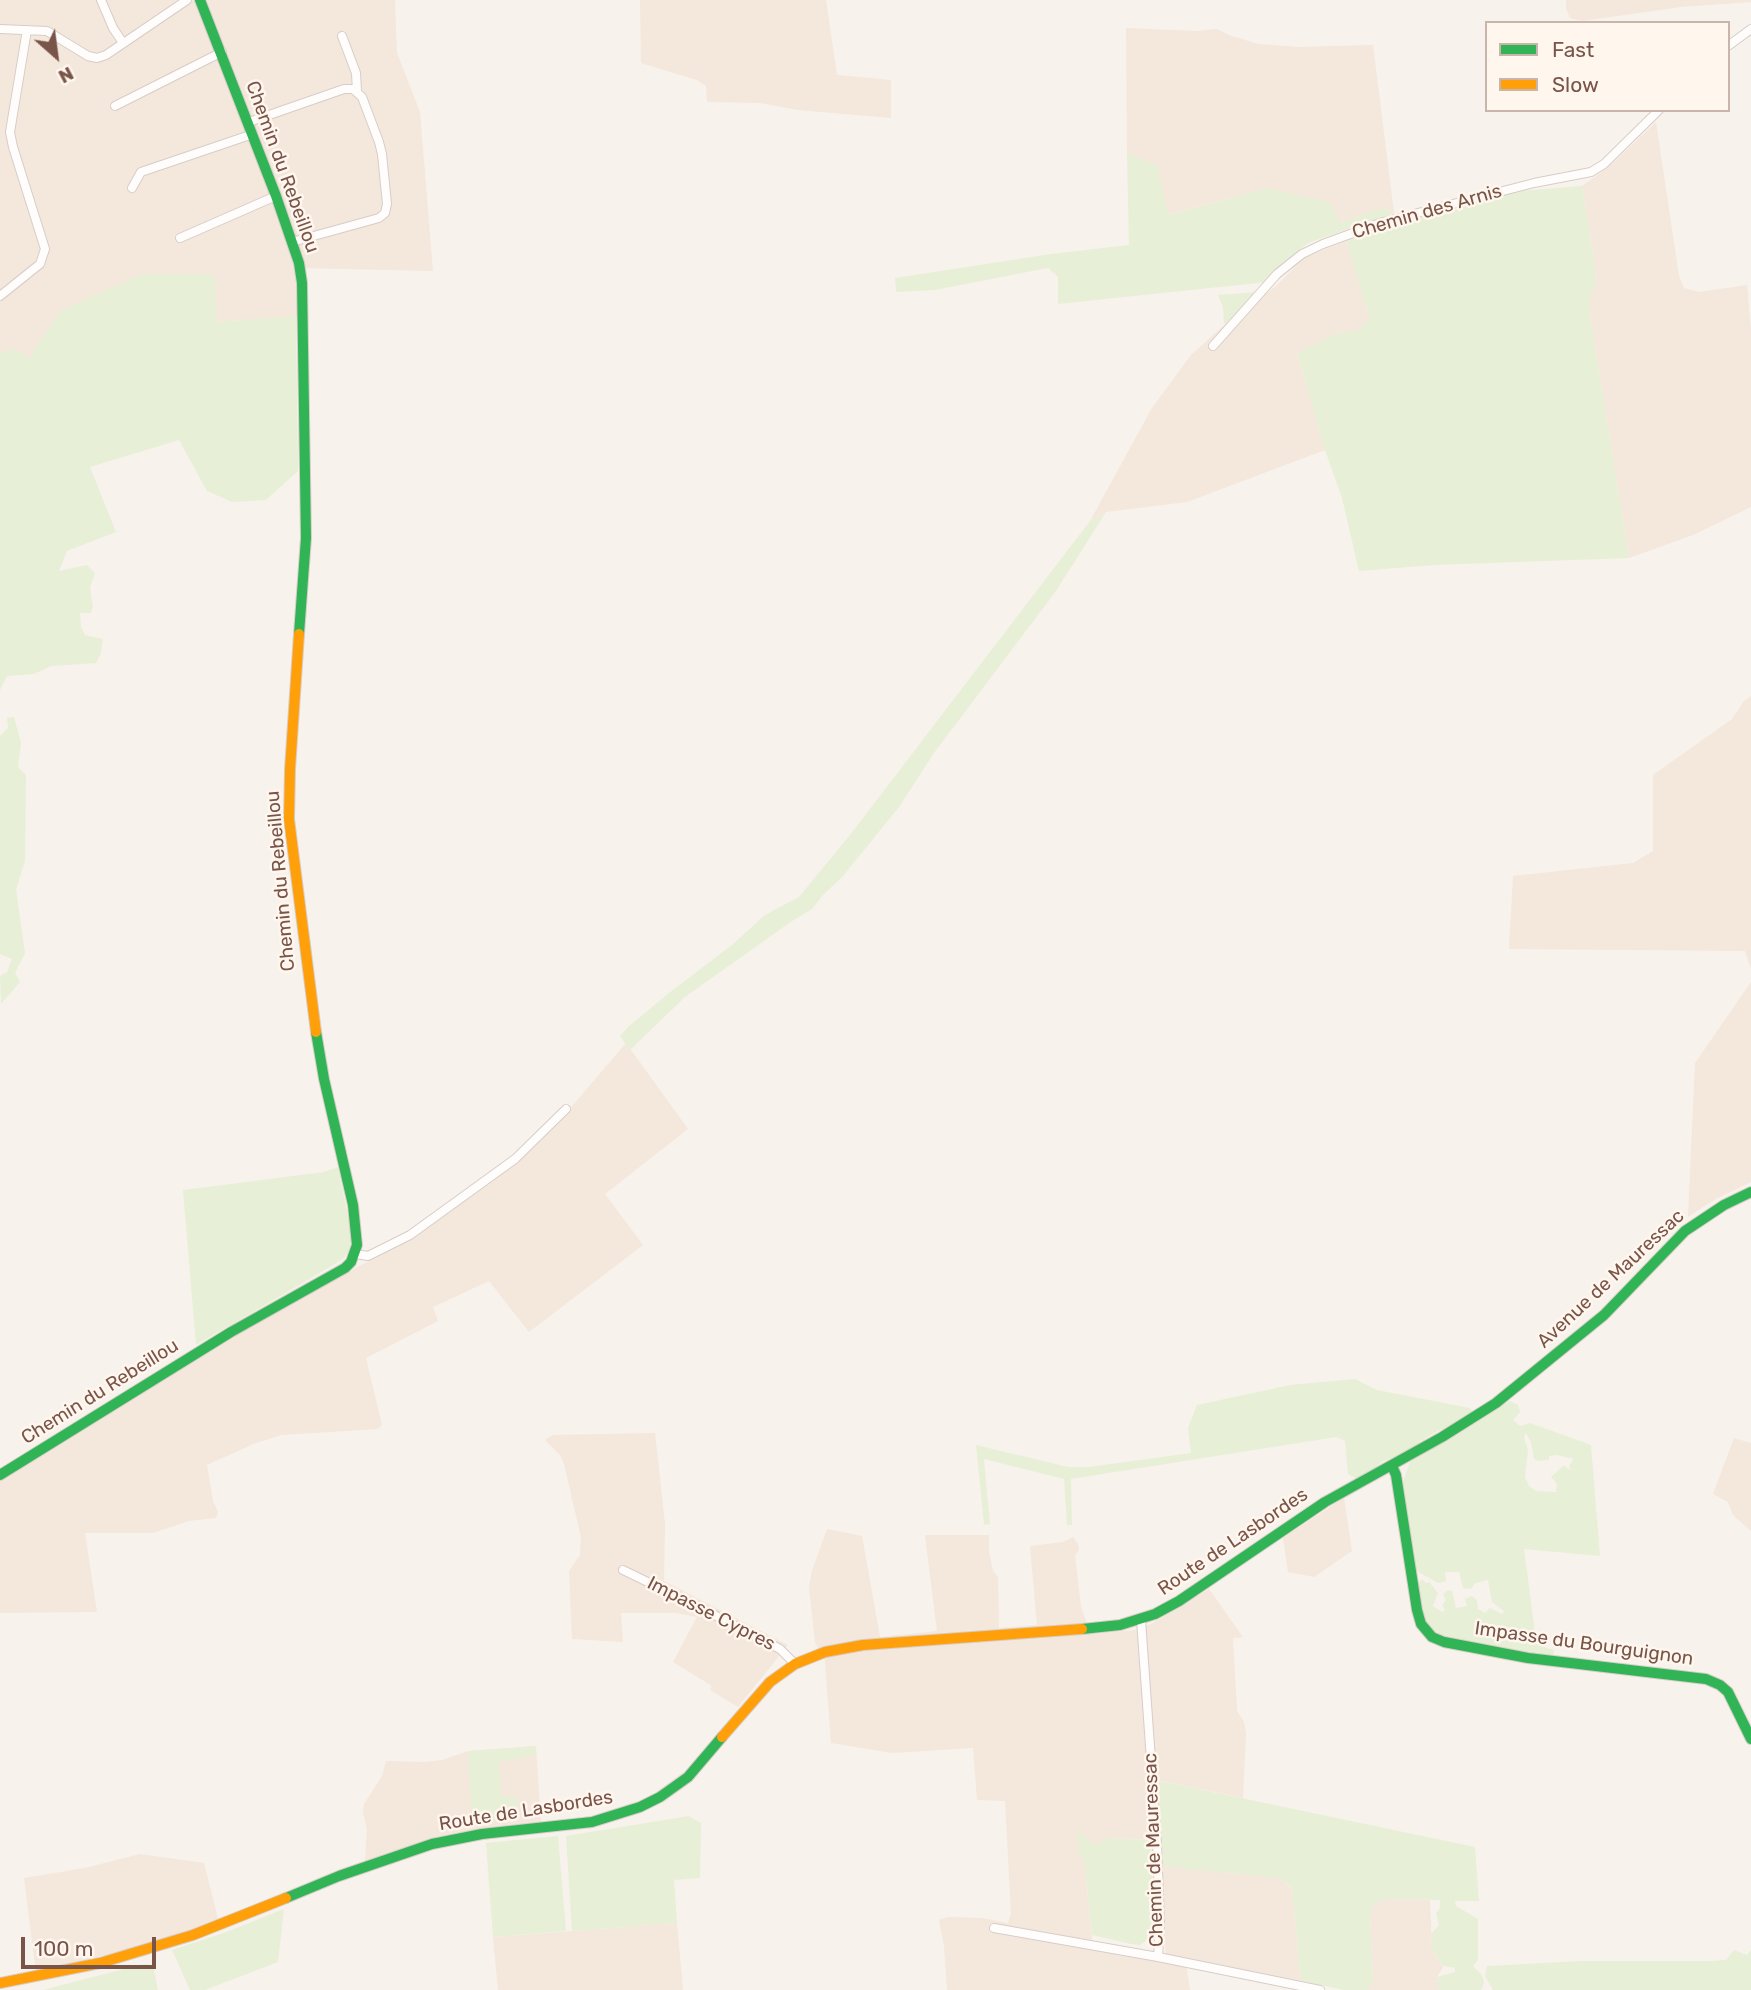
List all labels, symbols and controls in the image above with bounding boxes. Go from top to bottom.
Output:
north arrow [21,21,91,91]
legend [1485,21,1730,112]
text: Fast [1552,37,1594,62]
text: N [55,62,78,88]
text: Slow [1552,72,1599,97]
street label: Chemin du Rebeillou [240,78,324,256]
street label: Chemin des Arnis [1350,180,1504,244]
street label: Chemin du Rebeillou [262,790,300,972]
street label: Avenue de Mauressac [1533,1205,1689,1353]
street label: Chemin du Rebeillou [17,1334,183,1450]
street label: Route de Lasbordes [1154,1483,1312,1601]
street label: Impasse Cypres [643,1572,779,1656]
street label: Impasse du Bourguignon [1473,1617,1695,1671]
street label: Chemin de Mauressac [1139,1753,1169,1947]
street label: Route de Lasbordes [437,1786,615,1836]
scale bar [24,1924,159,1968]
text: 100 m [34,1936,93,1961]

